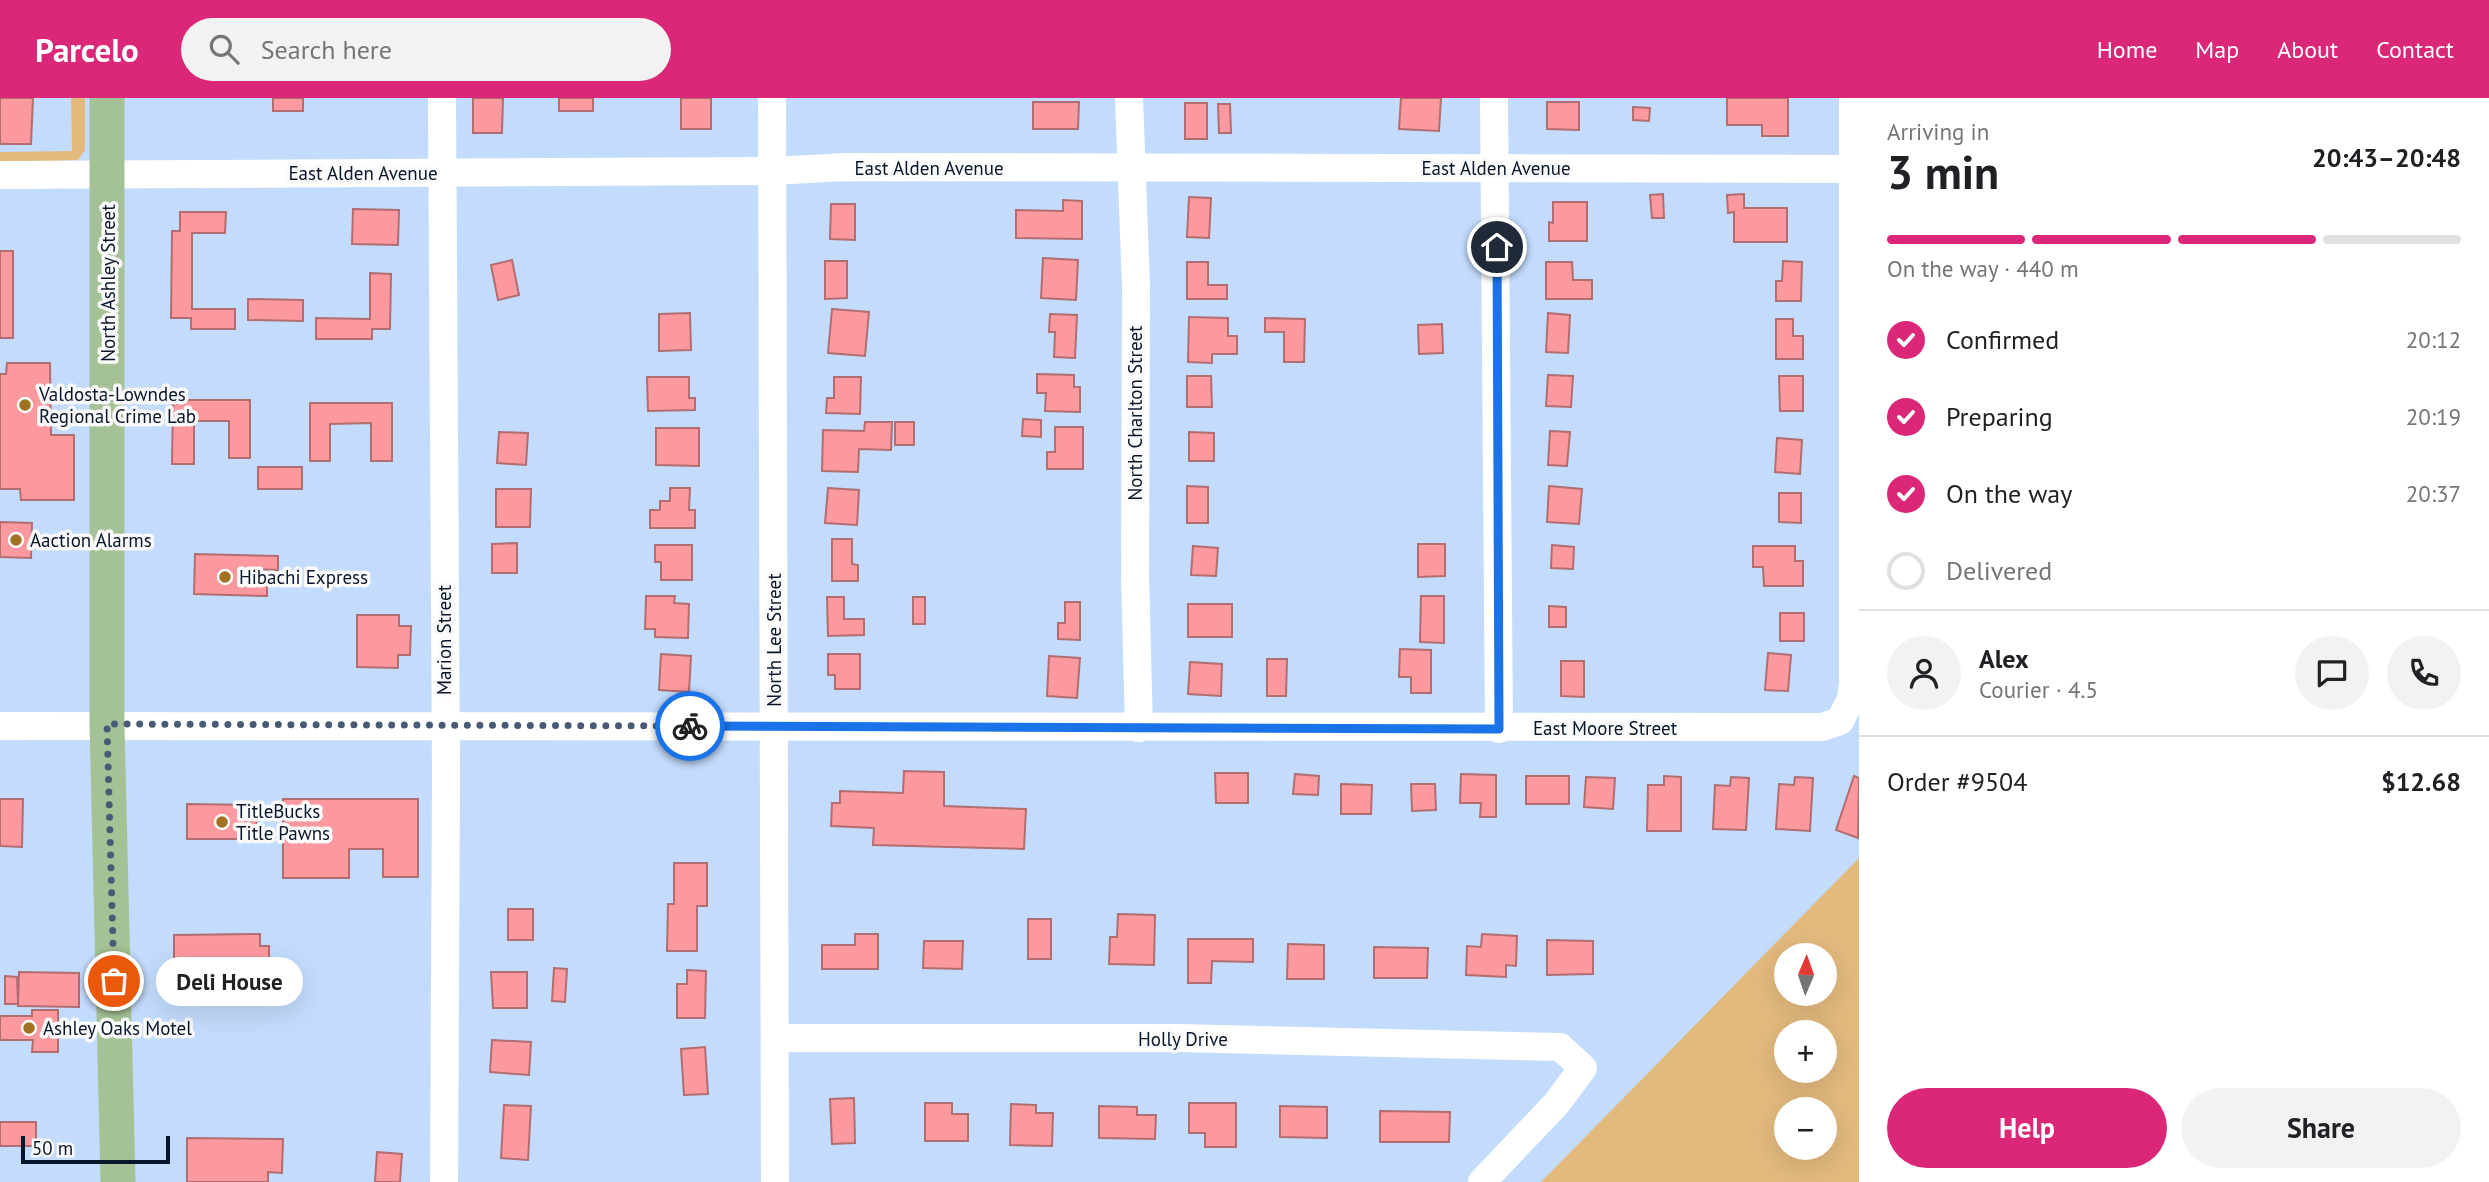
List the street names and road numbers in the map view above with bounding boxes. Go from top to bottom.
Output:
street label: East Alden Avenue [854,156,1004,180]
street label: East Alden Avenue [1421,156,1571,180]
street label: East Alden Avenue [288,161,438,185]
street label: North Ashley Street [96,204,120,362]
street label: North Charlton Street [1123,325,1147,501]
street label: North Lee Street [762,573,786,707]
street label: Marion Street [432,584,456,695]
street label: East Moore Street [1533,716,1678,740]
street label: Holly Drive [1138,1027,1228,1051]

